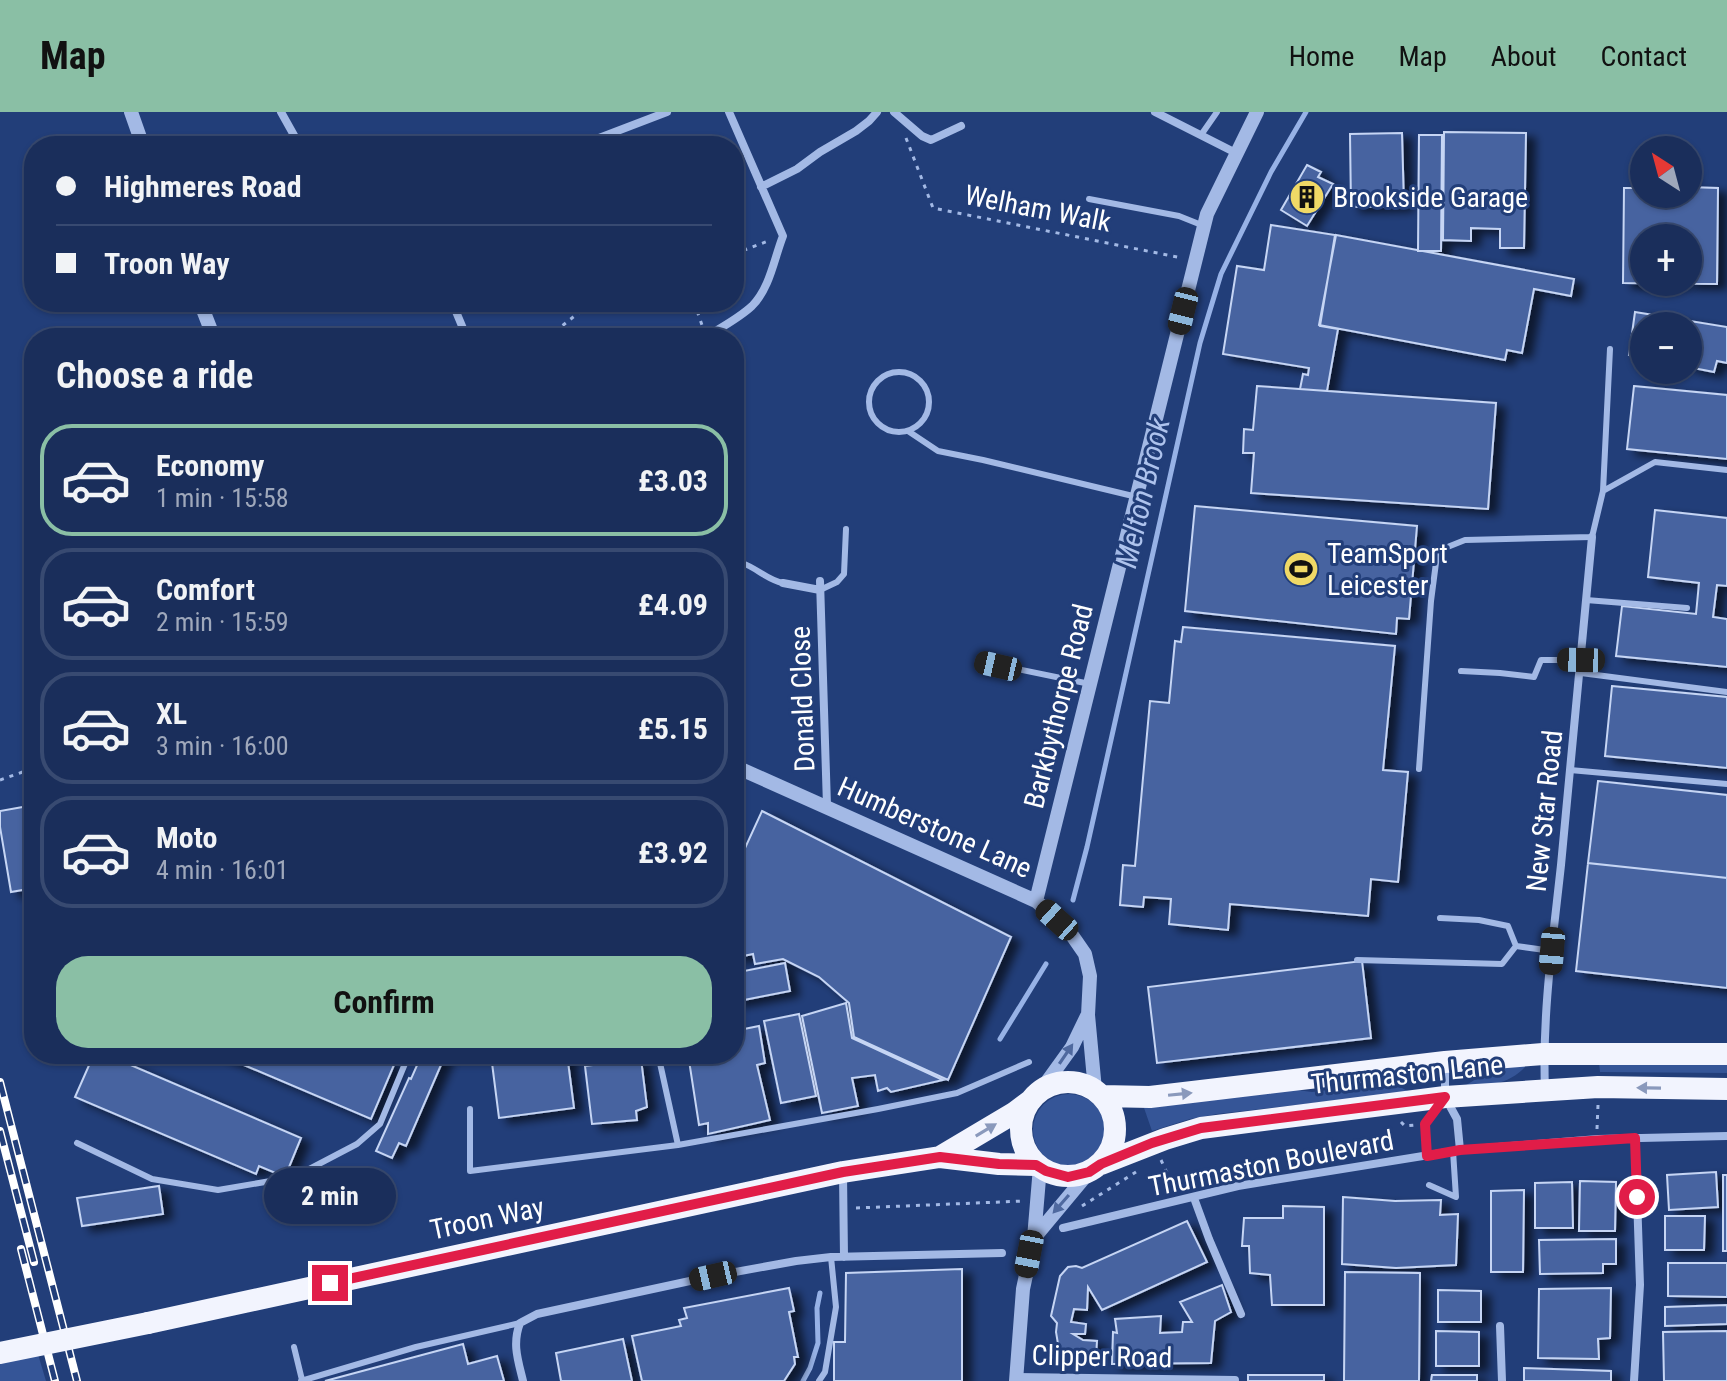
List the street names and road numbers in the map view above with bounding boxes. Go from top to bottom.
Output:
street label: Welham Walk [962,178,1114,239]
street label: Barkbythorpe Road [1017,601,1100,812]
street label: Donald Close [783,625,822,773]
street label: New Star Road [1520,729,1569,894]
street label: Humberstone Lane [833,770,1037,885]
street label: Thurmaston Lane [1309,1048,1505,1101]
street label: Thurmaston Boulevard [1146,1124,1396,1203]
street label: Troon Way [427,1190,547,1247]
street label: Clipper Road [1031,1339,1173,1374]

